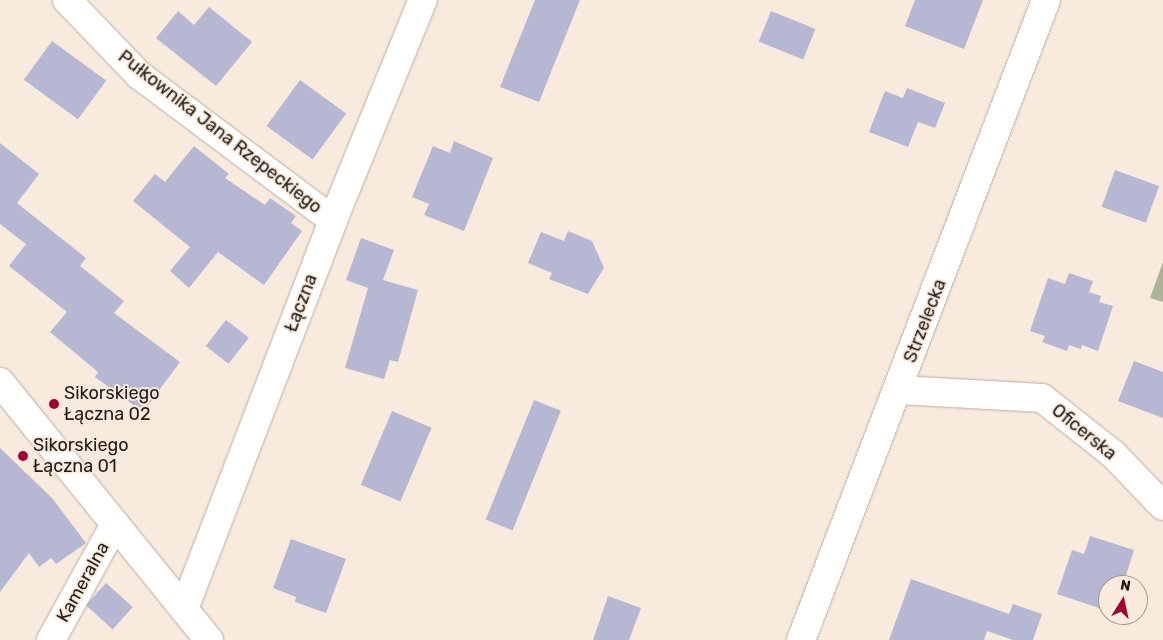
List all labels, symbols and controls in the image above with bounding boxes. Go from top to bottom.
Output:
street label: Pułkownika Jana Rzepeckiego [114,46,326,218]
street label: Łączna [280,271,322,335]
street label: Strzelecka [899,276,951,366]
place label: Sikorskiego Łączna 02 [64,383,160,426]
marker: Sikorskiego Łączna 02 [48,398,60,410]
street label: Oficerska [1047,399,1121,465]
place label: Sikorskiego Łączna 01 [33,435,129,478]
marker: Sikorskiego Łączna 01 [17,450,29,462]
street label: Kameralna [52,538,114,626]
north arrow [1098,575,1148,625]
text: N [1119,576,1132,595]

